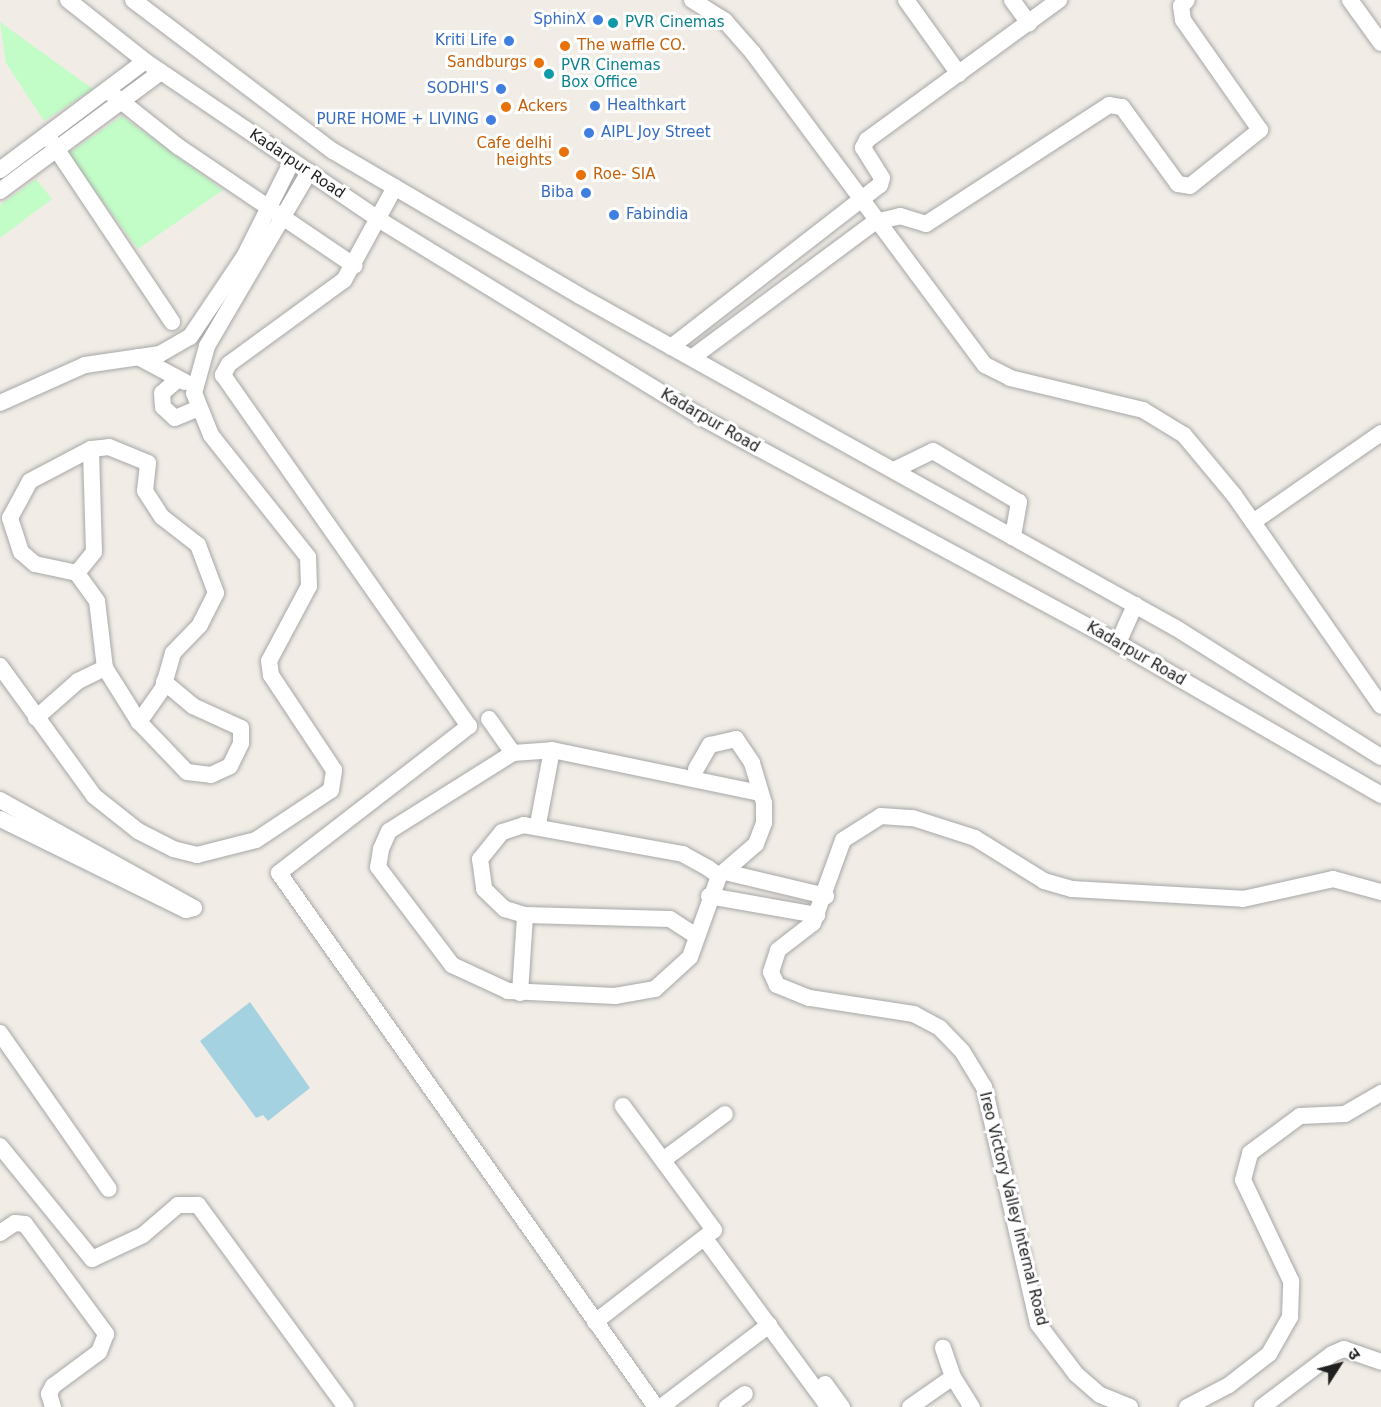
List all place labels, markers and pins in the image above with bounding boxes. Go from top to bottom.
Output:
place label: SphinX [534,11,586,29]
marker: SphinX [591,13,605,27]
place label: PVR Cinemas [625,14,724,32]
marker: PVR Cinemas [606,16,620,30]
place label: Kriti Life [435,32,497,50]
marker: Kriti Life [502,34,516,48]
place label: The waffle CO. [577,37,686,55]
marker: The waffle CO. [558,39,572,53]
place label: Sandburgs [447,54,527,72]
marker: Sandburgs [532,56,546,70]
place label: PVR Cinemas Box Office [561,56,660,91]
marker: PVR Cinemas Box Office [542,67,556,81]
place label: SODHI'S [427,80,489,98]
marker: SODHI'S [494,82,508,96]
place label: Healthkart [607,97,686,115]
place label: Ackers [518,98,568,116]
marker: Healthkart [588,99,602,113]
marker: Ackers [499,100,513,114]
place label: PURE HOME + LIVING [316,111,479,129]
marker: PURE HOME + LIVING [484,113,498,127]
place label: AIPL Joy Street [601,124,711,142]
marker: AIPL Joy Street [582,126,596,140]
place label: Cafe delhi heights [476,134,552,169]
marker: Cafe delhi heights [557,145,571,159]
place label: Roe- SIA [593,166,656,184]
marker: Roe- SIA [574,168,588,182]
place label: Biba [541,184,574,202]
marker: Biba [579,186,593,200]
place label: Fabindia [626,206,689,224]
marker: Fabindia [607,208,621,222]

